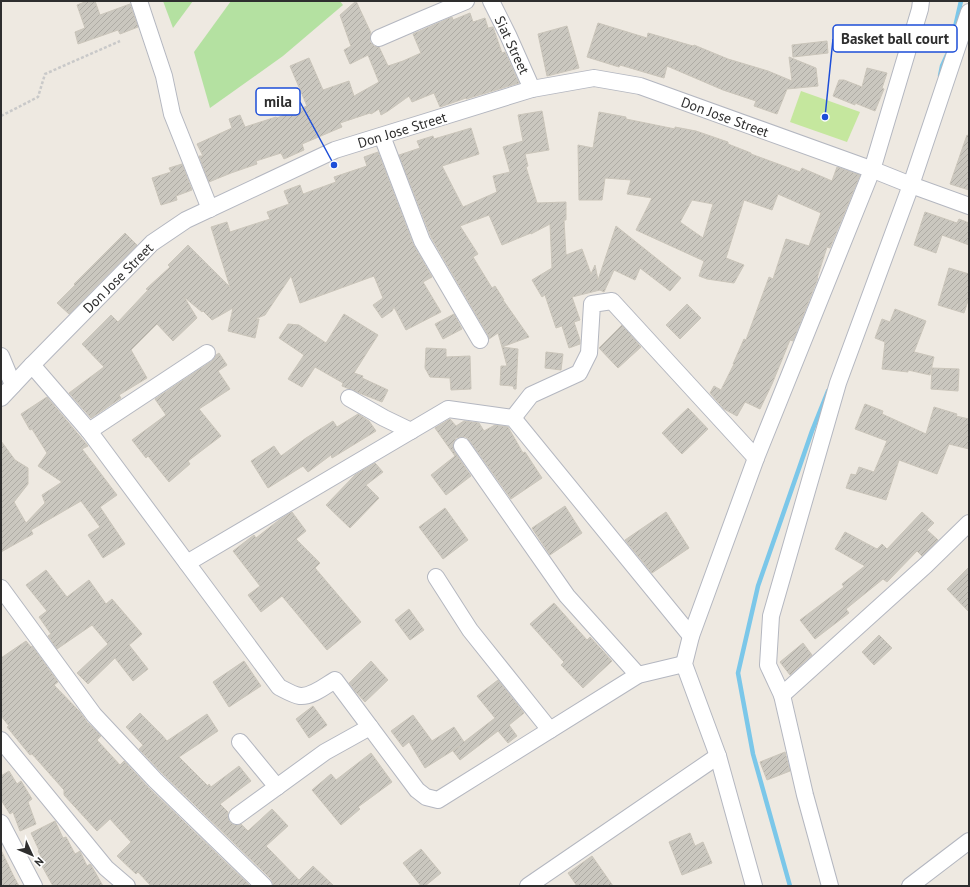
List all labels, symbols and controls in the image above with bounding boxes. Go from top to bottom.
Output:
street label: Siat Street [491,13,533,77]
callout: Basket ball court [833,25,957,52]
text: Basket ball court [841,29,950,48]
callout: mila [256,88,300,115]
text: mila [264,92,292,111]
street label: Don Jose Street [679,93,772,141]
street label: Don Jose Street [355,108,449,152]
street label: Don Jose Street [79,239,157,317]
north arrow [12,835,52,875]
text: N [32,854,47,869]

